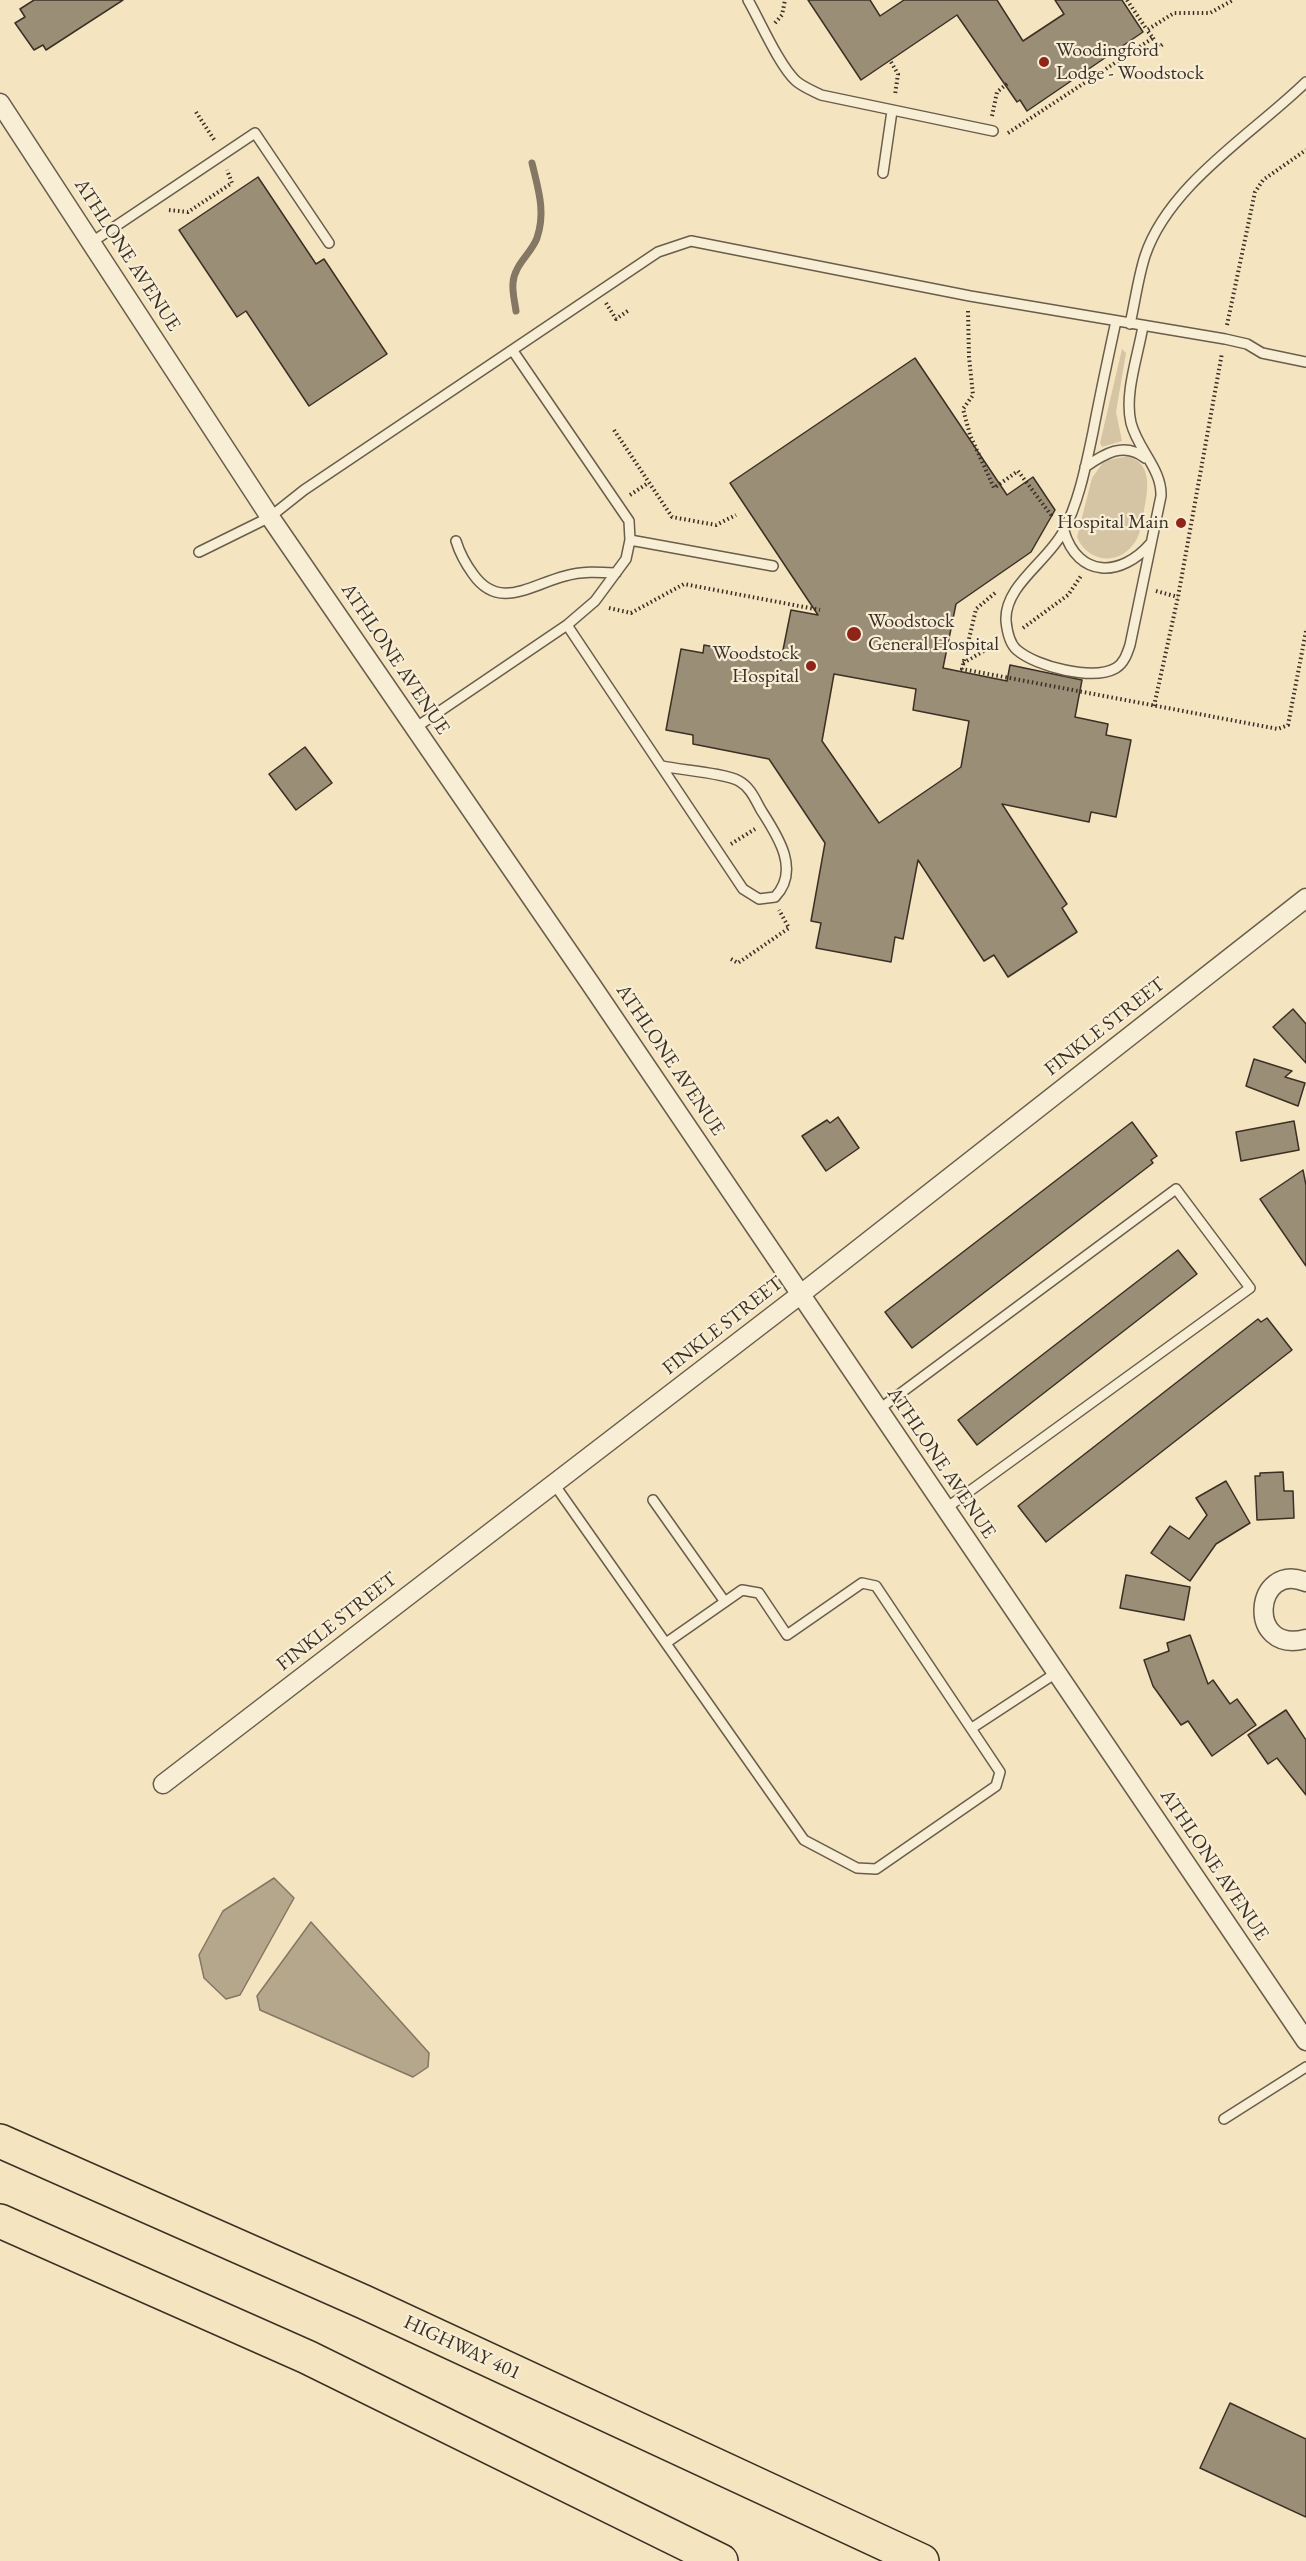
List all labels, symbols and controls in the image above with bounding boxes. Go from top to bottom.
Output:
place label: Woodingford Lodge - Woodstock [1056,39,1204,86]
marker: Woodingford Lodge - Woodstock [1037,55,1051,69]
street label: ATHLONE AVENUE [69,174,185,336]
place label: Hospital Main [1057,511,1169,535]
marker: Hospital Main [1174,516,1188,530]
street label: ATHLONE AVENUE [335,579,455,739]
place label: Woodstock General Hospital [868,610,999,657]
marker: Woodstock General Hospital [845,625,863,643]
place label: Woodstock Hospital [713,642,799,689]
marker: Woodstock Hospital [804,659,818,673]
street label: FINKLE STREET [1040,972,1170,1082]
street label: ATHLONE AVENUE [610,980,730,1140]
street label: FINKLE STREET [658,1271,788,1381]
street label: ATHLONE AVENUE [881,1383,1001,1543]
street label: FINKLE STREET [272,1567,402,1677]
street label: ATHLONE AVENUE [1154,1785,1274,1945]
street label: HIGHWAY 401 [400,2310,524,2386]

